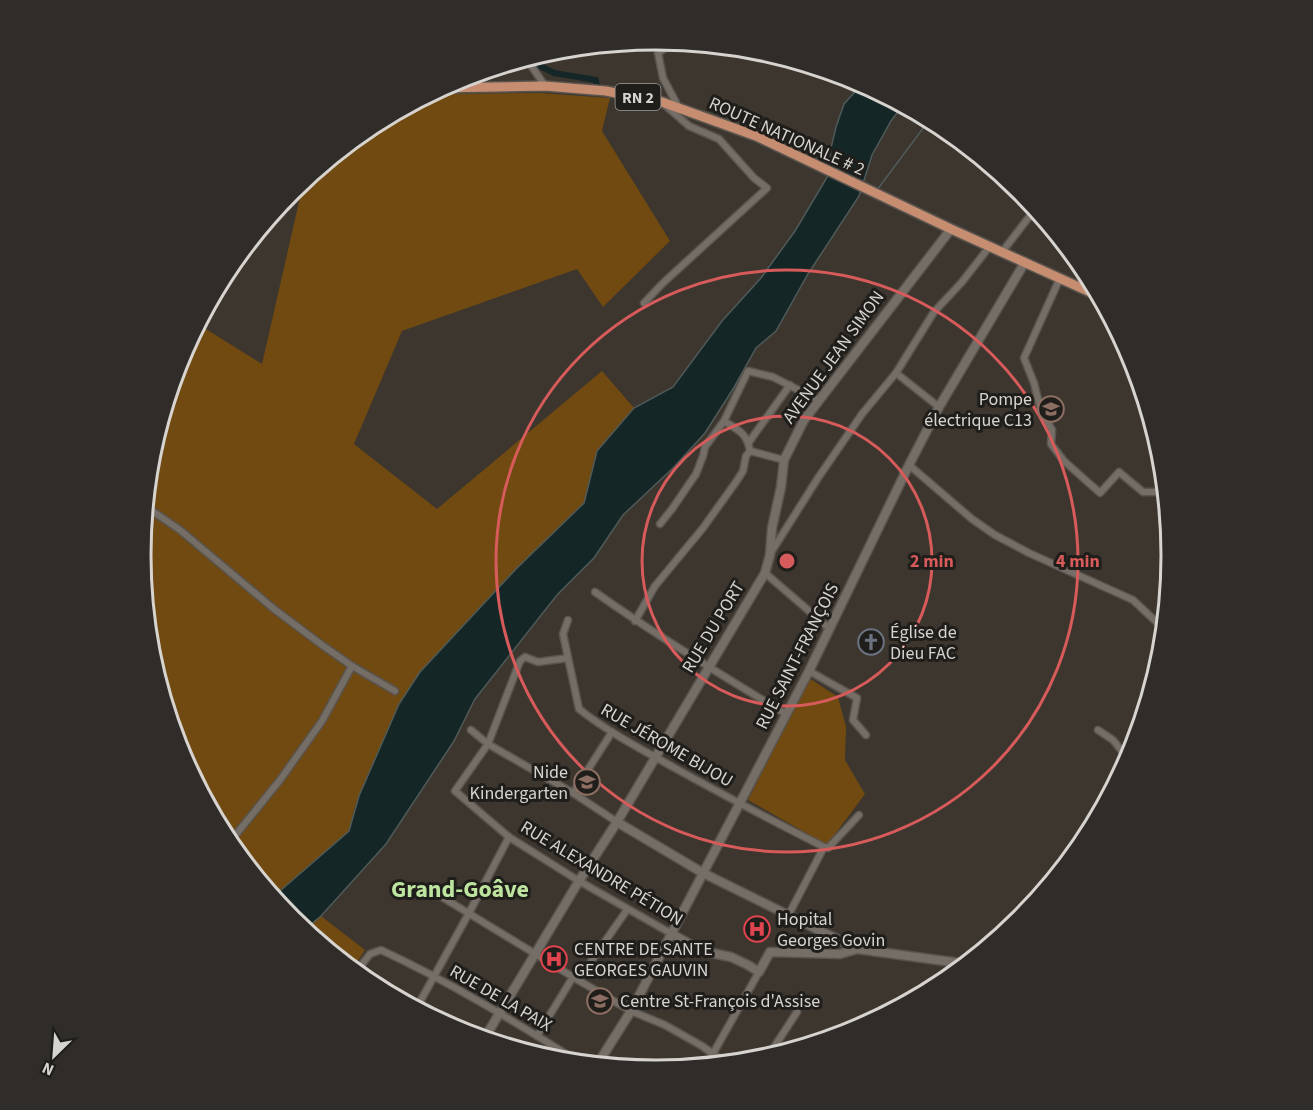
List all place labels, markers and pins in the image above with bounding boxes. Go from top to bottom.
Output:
place label: Pompe électrique C13 [924,387,1032,433]
school or university icon: Pompe électrique C13 [1036,394,1066,424]
centre of rings [777,551,797,571]
place label: Église de Dieu FAC [890,620,957,666]
church icon: Église de Dieu FAC [856,627,886,657]
place label: Nide Kindergarten [470,760,568,806]
school or university icon: Nide Kindergarten [572,767,602,797]
place label: Hopital Georges Govin [777,907,885,953]
hospital icon: Hopital Georges Govin [742,914,772,944]
place label: CENTRE DE SANTE GEORGES GAUVIN [574,937,713,983]
hospital icon: CENTRE DE SANTE GEORGES GAUVIN [539,944,569,974]
school or university icon: Centre St-François d'Assise [585,986,615,1016]
place label: Centre St-François d'Assise [620,989,820,1014]

